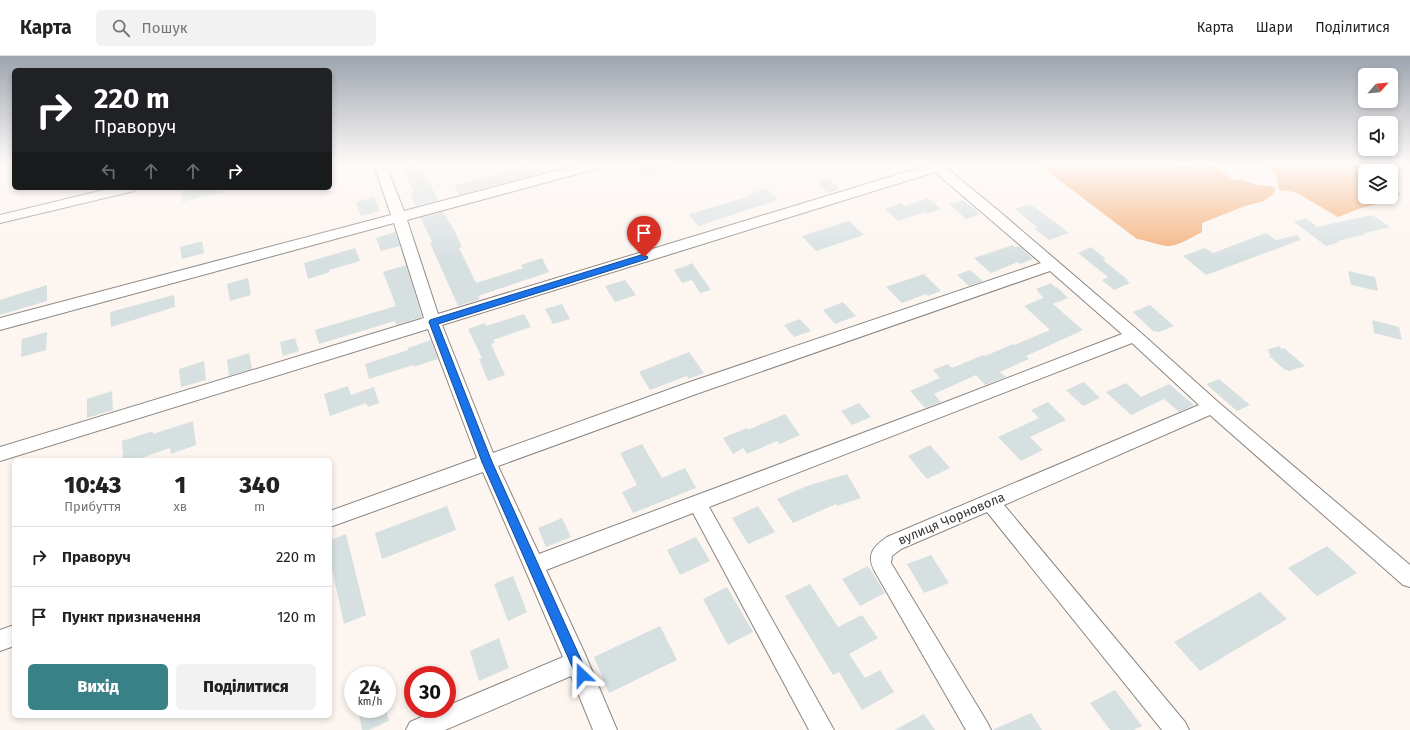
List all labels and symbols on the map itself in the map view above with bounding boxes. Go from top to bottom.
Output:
north arrow [1358,68,1398,108]
pin [627,216,661,257]
street label: вулиця Чорновола [895,489,1007,548]
position arrow [561,654,603,696]
speed limit sign: 30 [404,666,456,718]

